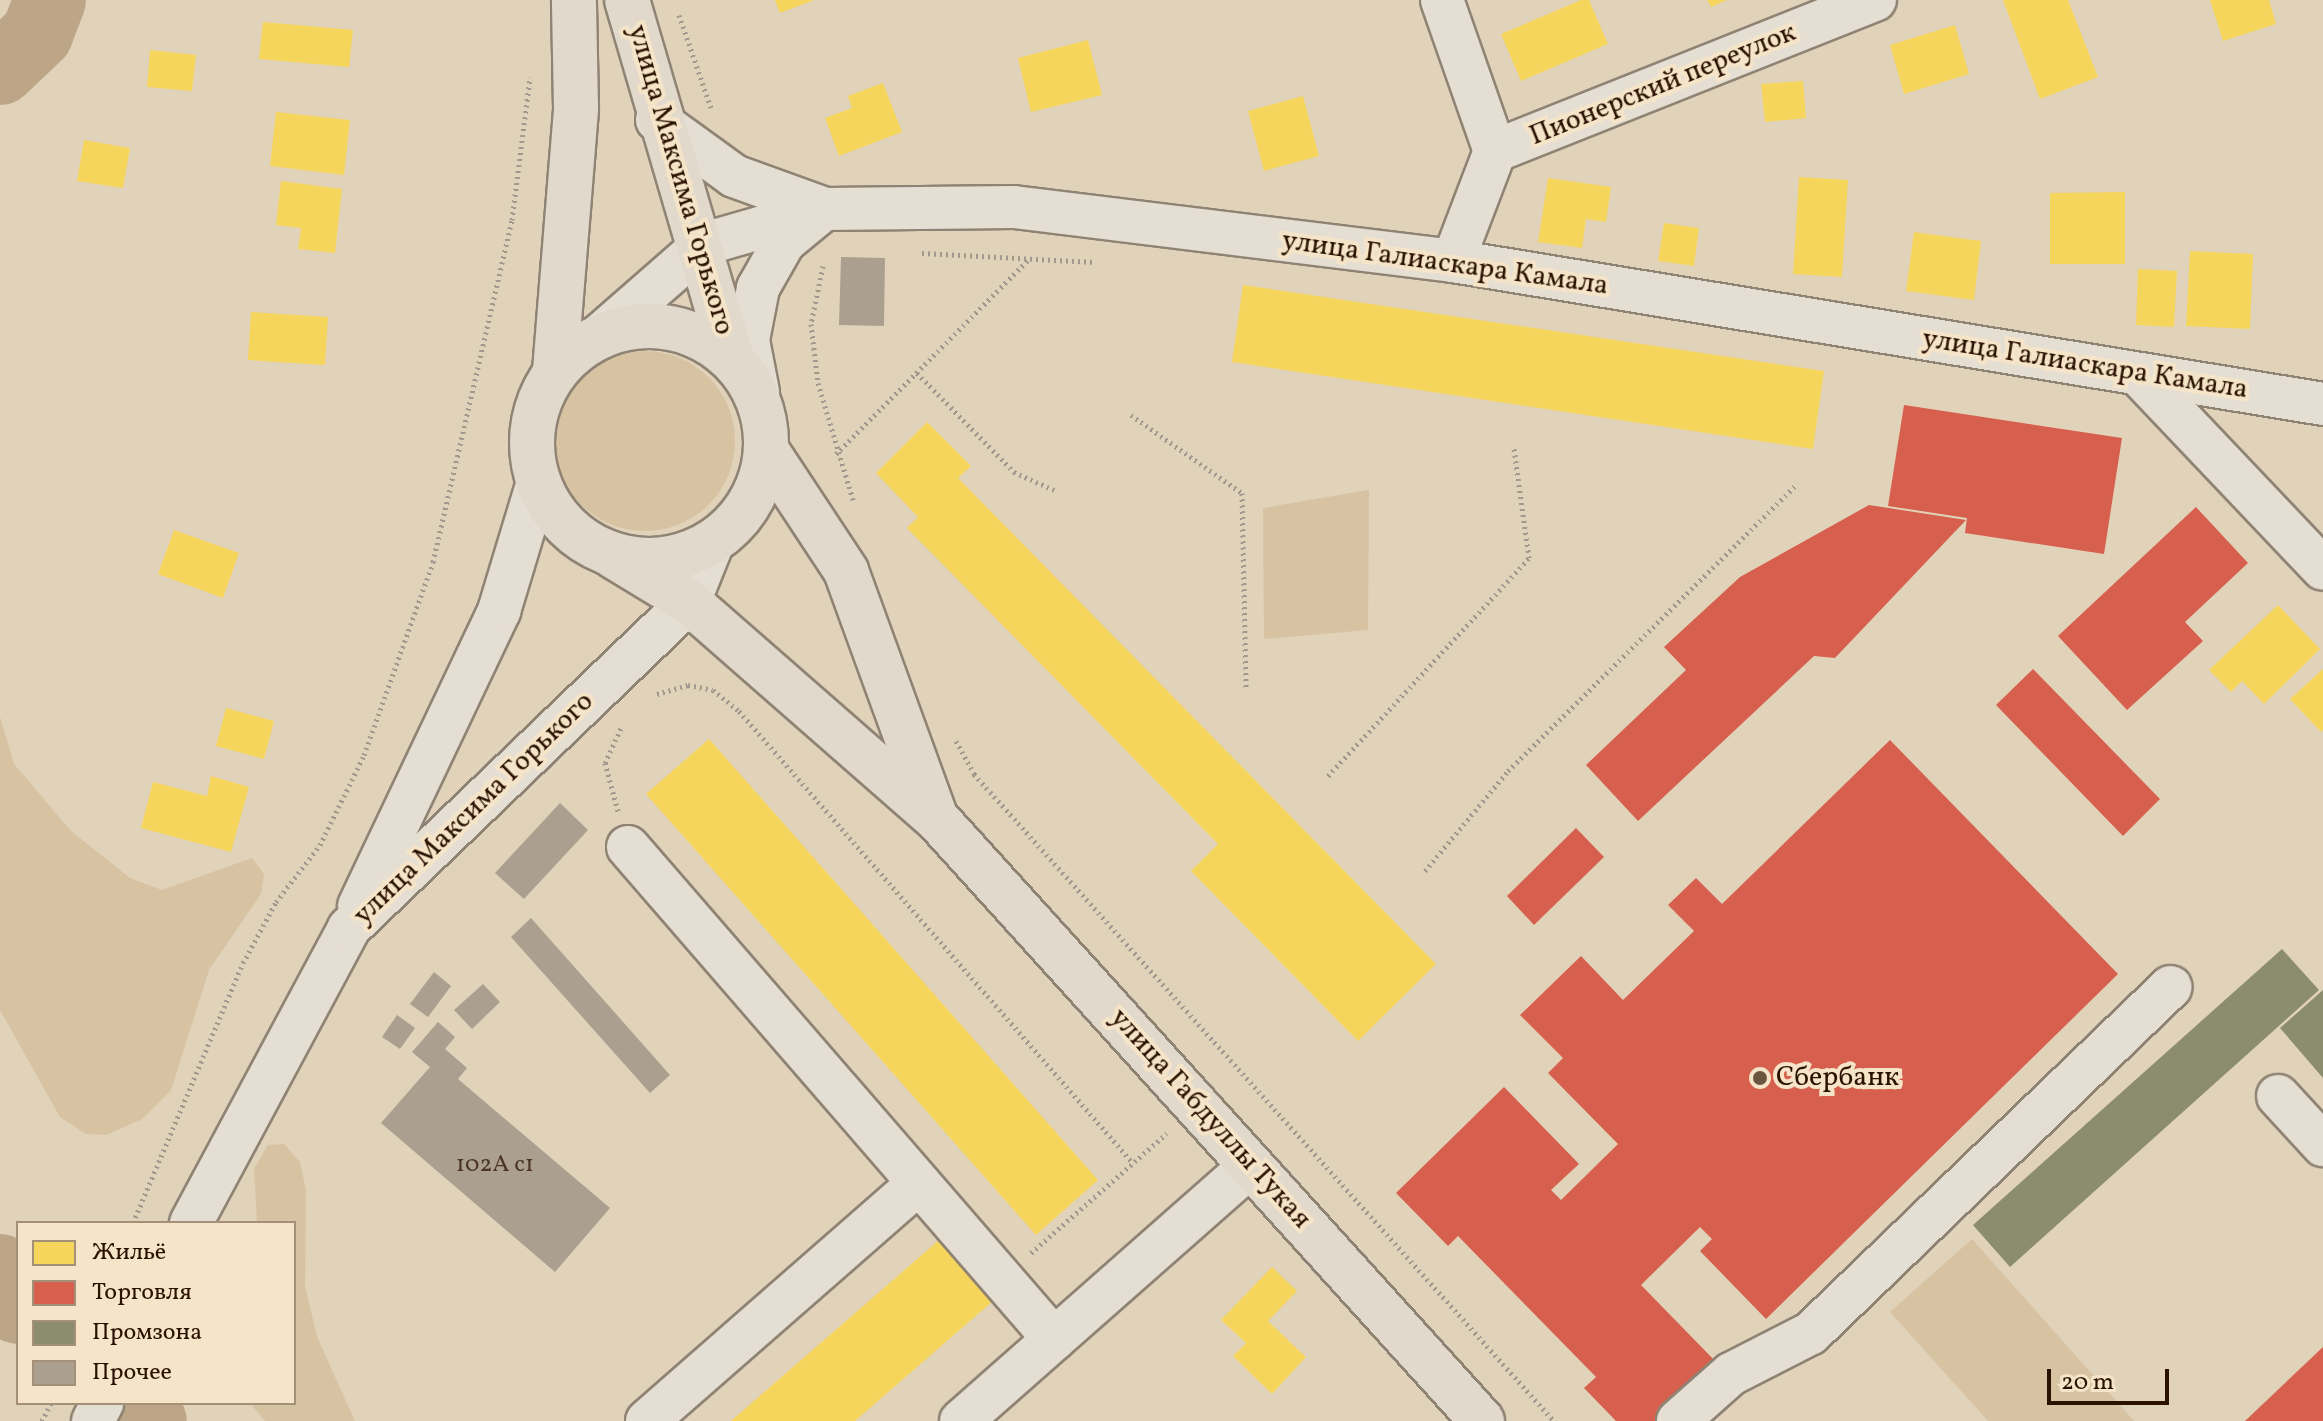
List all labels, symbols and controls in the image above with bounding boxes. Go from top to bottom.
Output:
street label: Пионерский переулок [1525,16,1801,154]
street label: улица Максима Горького [620,21,740,339]
street label: улица Галиаскара Камала [1280,224,1610,304]
street label: улица Галиаскара Камала [1920,323,2250,407]
street label: улица Максима Горького [347,685,601,933]
street label: улица Габдуллы Тукая [1102,1002,1318,1236]
place label: Сбербанк [1776,1061,1899,1095]
marker: Сбербанк [1751,1069,1769,1087]
house number: 102А с1 [456,1152,534,1180]
legend [16,1221,296,1405]
text: Жильё [92,1236,166,1270]
text: Торговля [92,1276,192,1310]
text: Промзона [92,1316,202,1350]
scale bar [2051,1353,2173,1403]
text: Прочее [92,1356,172,1390]
text: 20 m [2061,1366,2114,1400]

